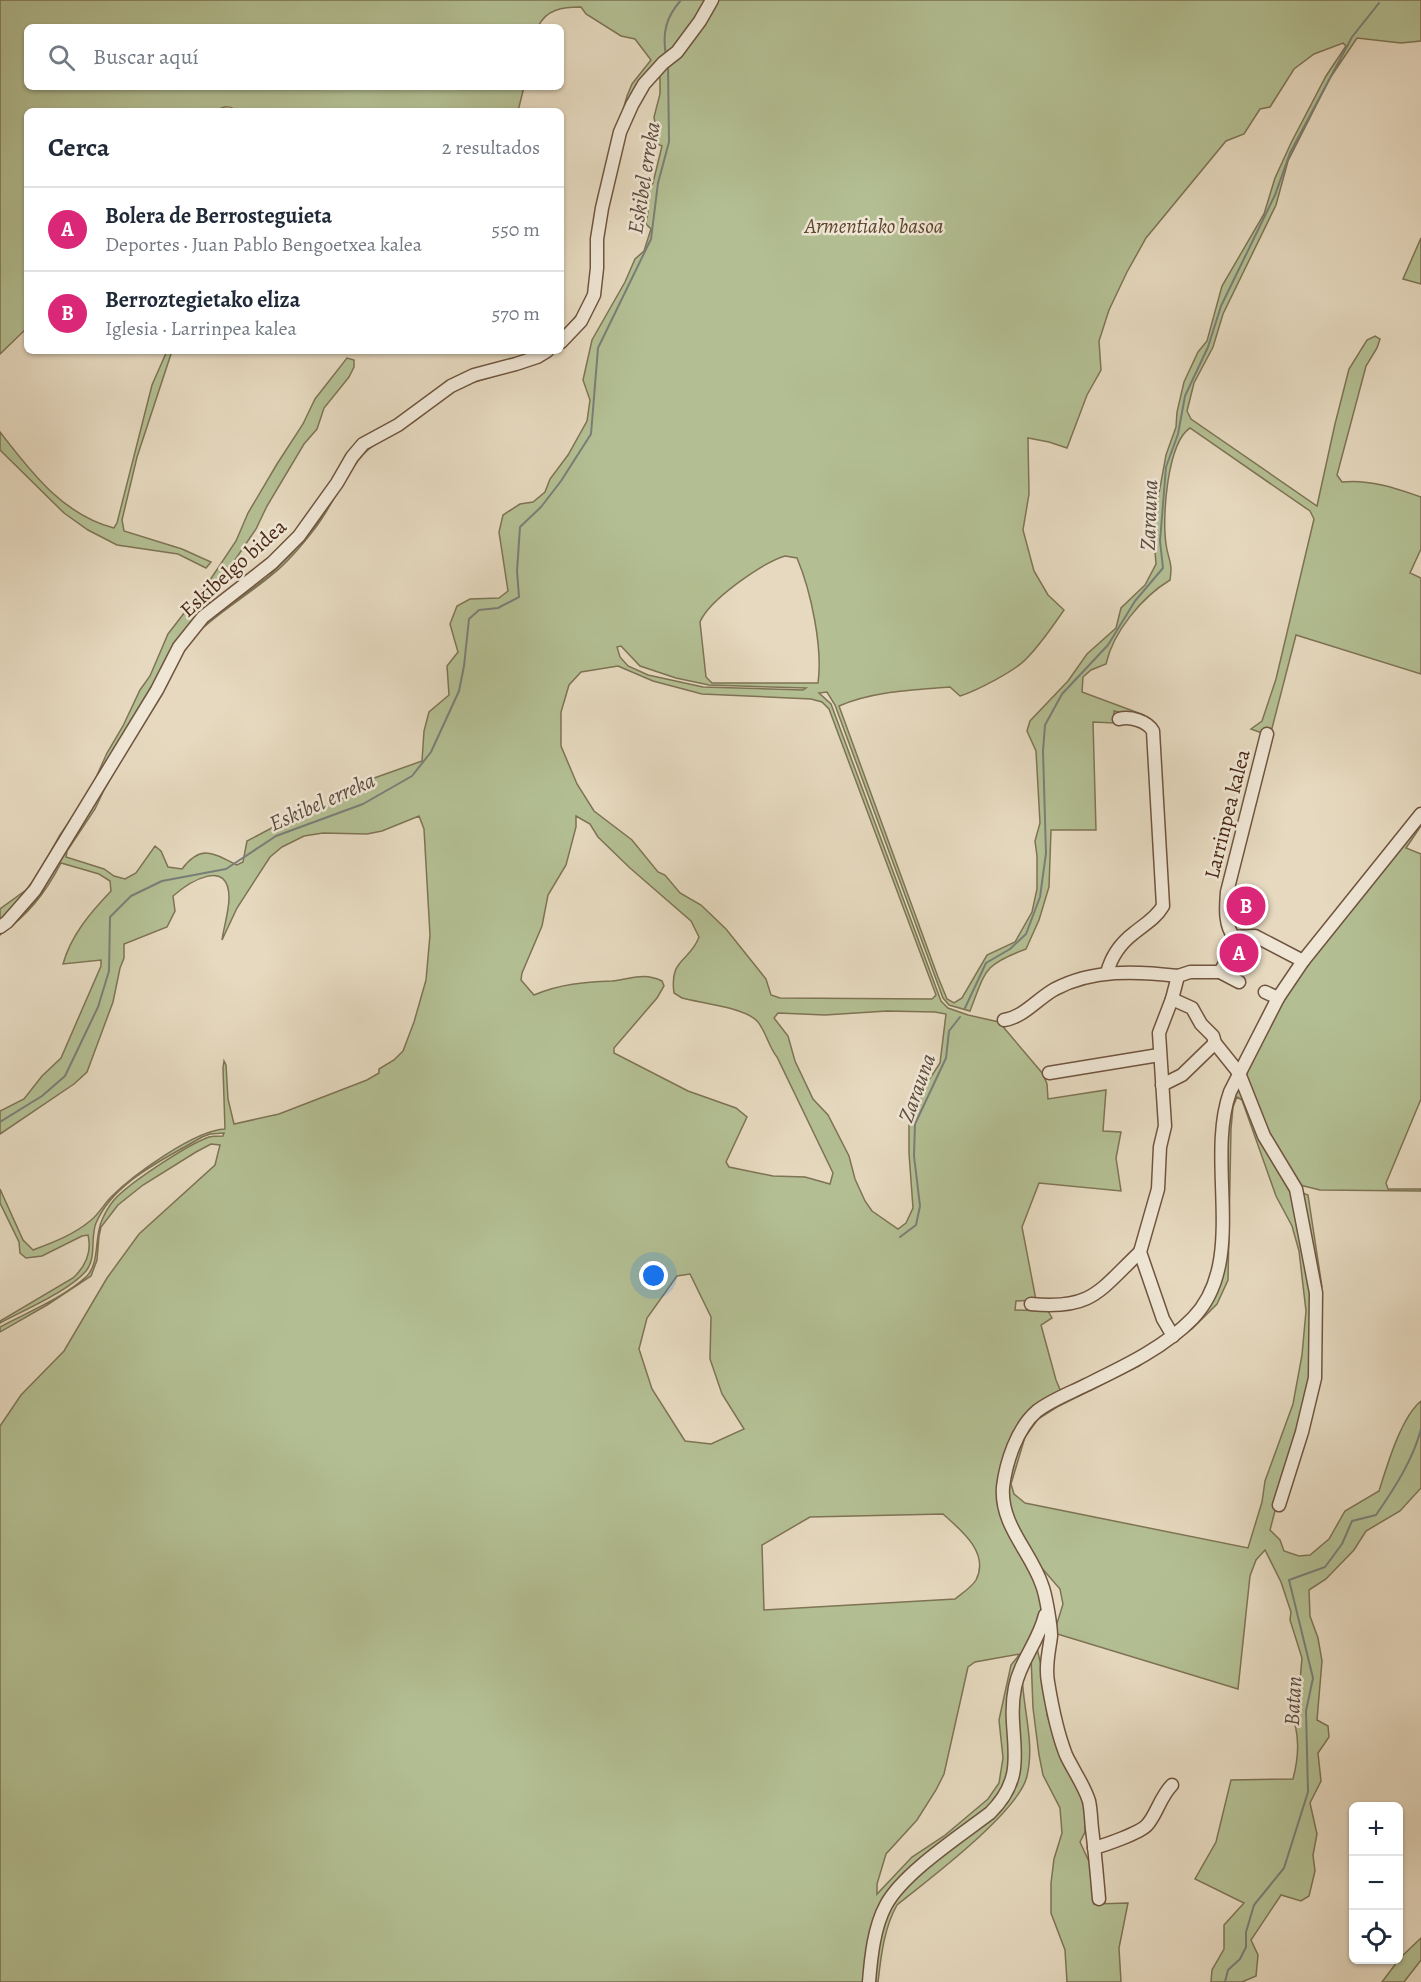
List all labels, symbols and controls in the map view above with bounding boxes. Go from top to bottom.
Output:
search box [24,24,564,90]
icon: search [45,41,78,74]
text: Buscar aquí [93,42,199,72]
water label: Eskibel erreka [620,120,668,236]
text: Cerca [48,130,110,165]
text: 2 resultados [442,134,540,161]
text: Bolera de Berrosteguieta [105,201,332,231]
park label: Armentiako basoa [804,212,944,240]
text: A [61,216,74,243]
text: 550 m [492,216,540,243]
text: Deportes · Juan Pablo Bengoetxea kalea [105,231,422,258]
text: Berroztegietako eliza [105,285,300,315]
text: B [61,300,74,327]
text: 570 m [492,300,540,327]
text: Iglesia · Larrinpea kalea [105,315,297,342]
water label: Zarauna [1133,479,1165,551]
street label: Eskibelgo bidea [174,512,293,623]
street label: Larrinpea kalea [1197,746,1257,882]
water label: Eskibel erreka [264,765,380,839]
pin: B [1226,884,1266,928]
pin: A [1220,930,1258,976]
water label: Zarauna [891,1050,943,1126]
your location [639,1261,668,1290]
water label: Batan [1277,1675,1309,1727]
map controls [1349,1802,1403,1964]
button: + [1349,1802,1403,1856]
button: − [1349,1856,1403,1910]
button: locate [1349,1910,1403,1964]

